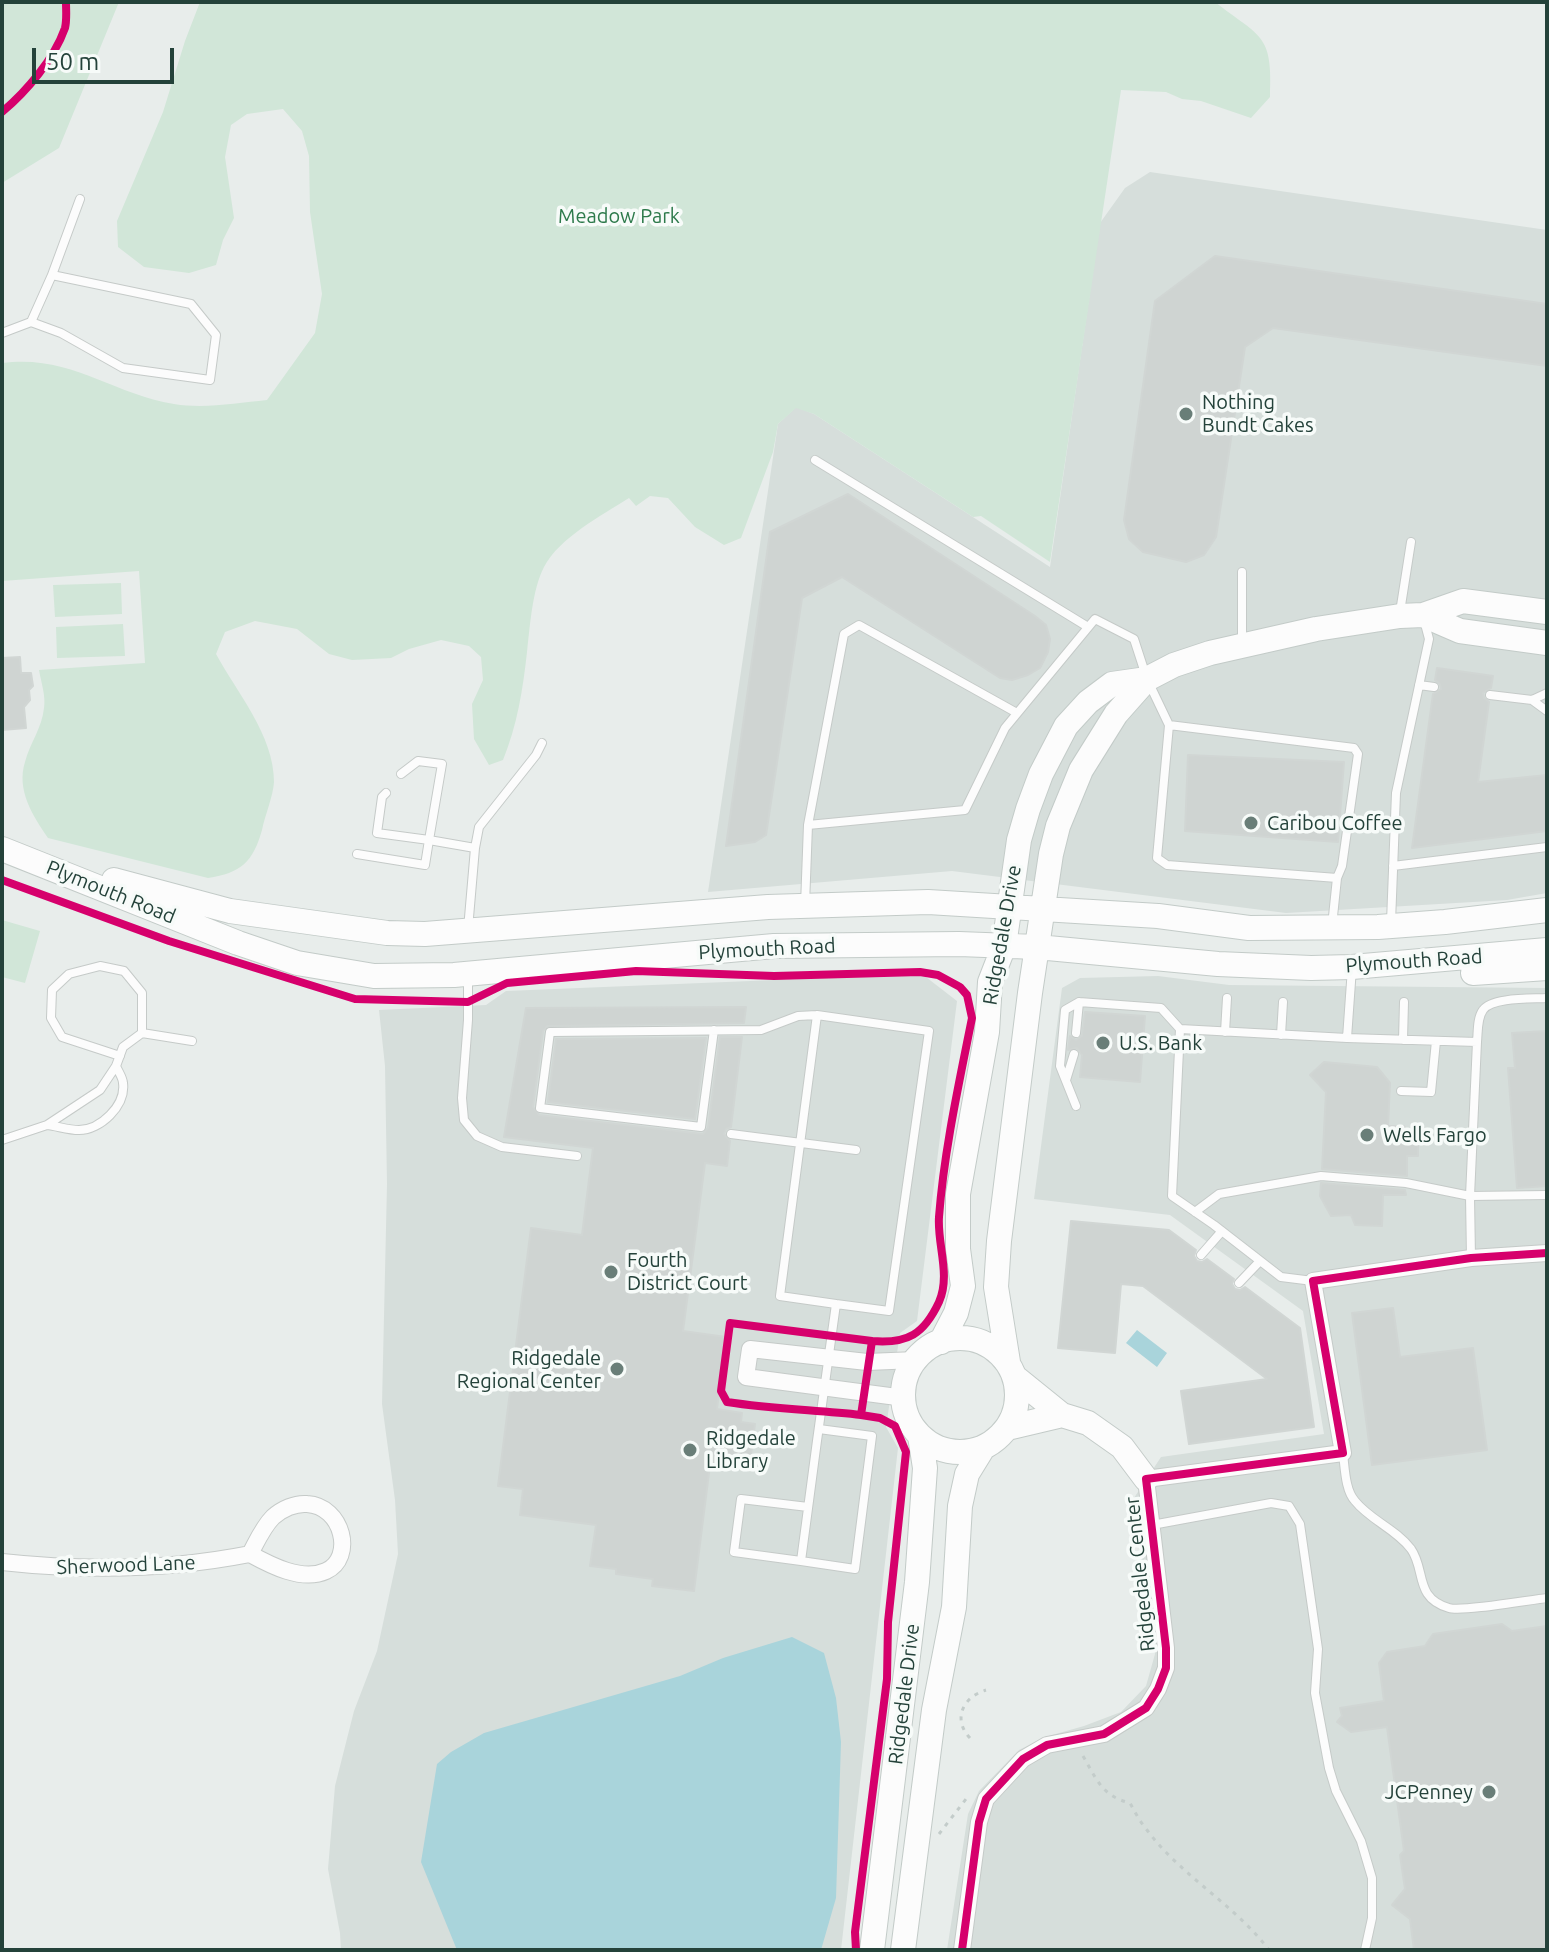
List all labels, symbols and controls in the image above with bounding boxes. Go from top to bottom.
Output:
scale bar [36,32,178,82]
text: 50 m [46,48,99,75]
park label: Meadow Park [558,204,680,228]
place label: Nothing Bundt Cakes [1202,390,1314,437]
marker: Nothing Bundt Cakes [1177,405,1195,423]
place label: Caribou Coffee [1267,811,1403,835]
marker: Caribou Coffee [1242,814,1260,832]
street label: Plymouth Road [43,855,179,929]
street label: Ridgedale Drive [978,863,1026,1007]
street label: Plymouth Road [698,933,836,965]
street label: Plymouth Road [1345,944,1483,978]
place label: U.S. Bank [1119,1031,1202,1055]
marker: U.S. Bank [1094,1034,1112,1052]
place label: Wells Fargo [1383,1123,1487,1147]
marker: Wells Fargo [1358,1126,1376,1144]
place label: Fourth District Court [627,1248,747,1295]
marker: Fourth District Court [602,1263,620,1281]
place label: Ridgedale Regional Center [457,1346,601,1393]
marker: Ridgedale Regional Center [608,1360,626,1378]
place label: Ridgedale Library [706,1426,796,1473]
marker: Ridgedale Library [681,1441,699,1459]
street label: Ridgedale Center [1120,1495,1160,1653]
street label: Sherwood Lane [56,1551,196,1579]
street label: Ridgedale Drive [883,1622,925,1766]
place label: JCPenney [1385,1780,1473,1804]
marker: JCPenney [1480,1783,1498,1801]

